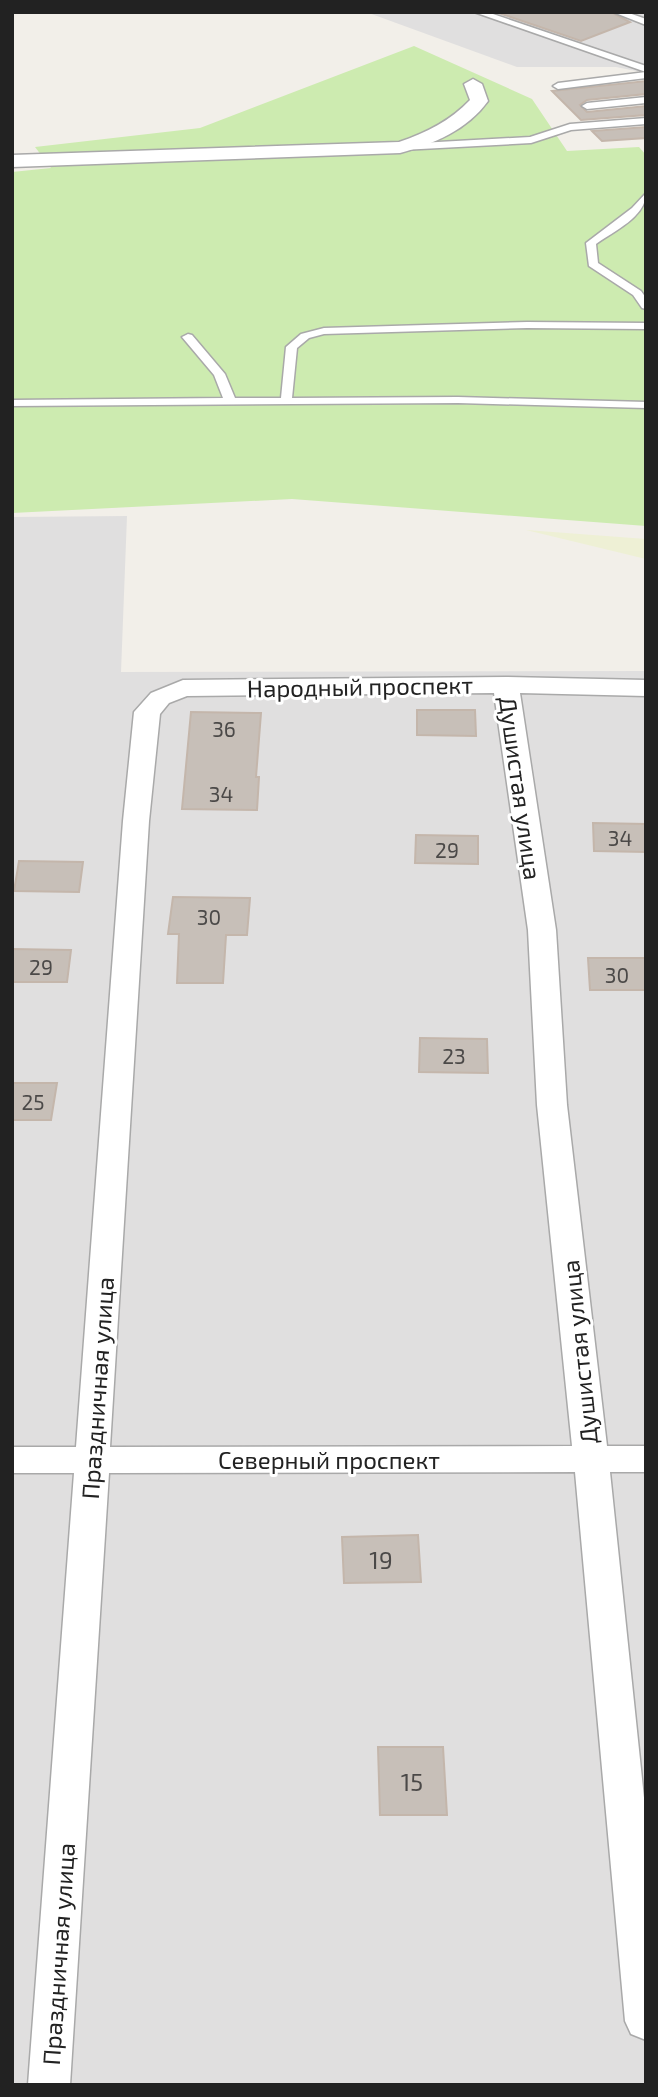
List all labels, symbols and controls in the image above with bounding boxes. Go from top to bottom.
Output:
street label: Народный проспект [247,670,474,702]
street label: Душистая улица [493,694,548,882]
house number: 36 [212,716,236,741]
house number: 34 [209,781,233,806]
house number: 34 [608,825,632,850]
house number: 29 [435,837,459,862]
house number: 30 [197,904,221,929]
house number: 29 [29,954,53,979]
house number: 30 [605,962,629,987]
house number: 23 [442,1043,466,1068]
house number: 25 [21,1089,45,1114]
street label: Душистая улица [555,1258,604,1445]
street label: Праздничная улица [75,1276,120,1500]
street label: Северный проспект [218,1445,440,1474]
house number: 19 [369,1545,393,1574]
house number: 15 [401,1767,423,1796]
street label: Праздничная улица [36,1842,81,2066]

